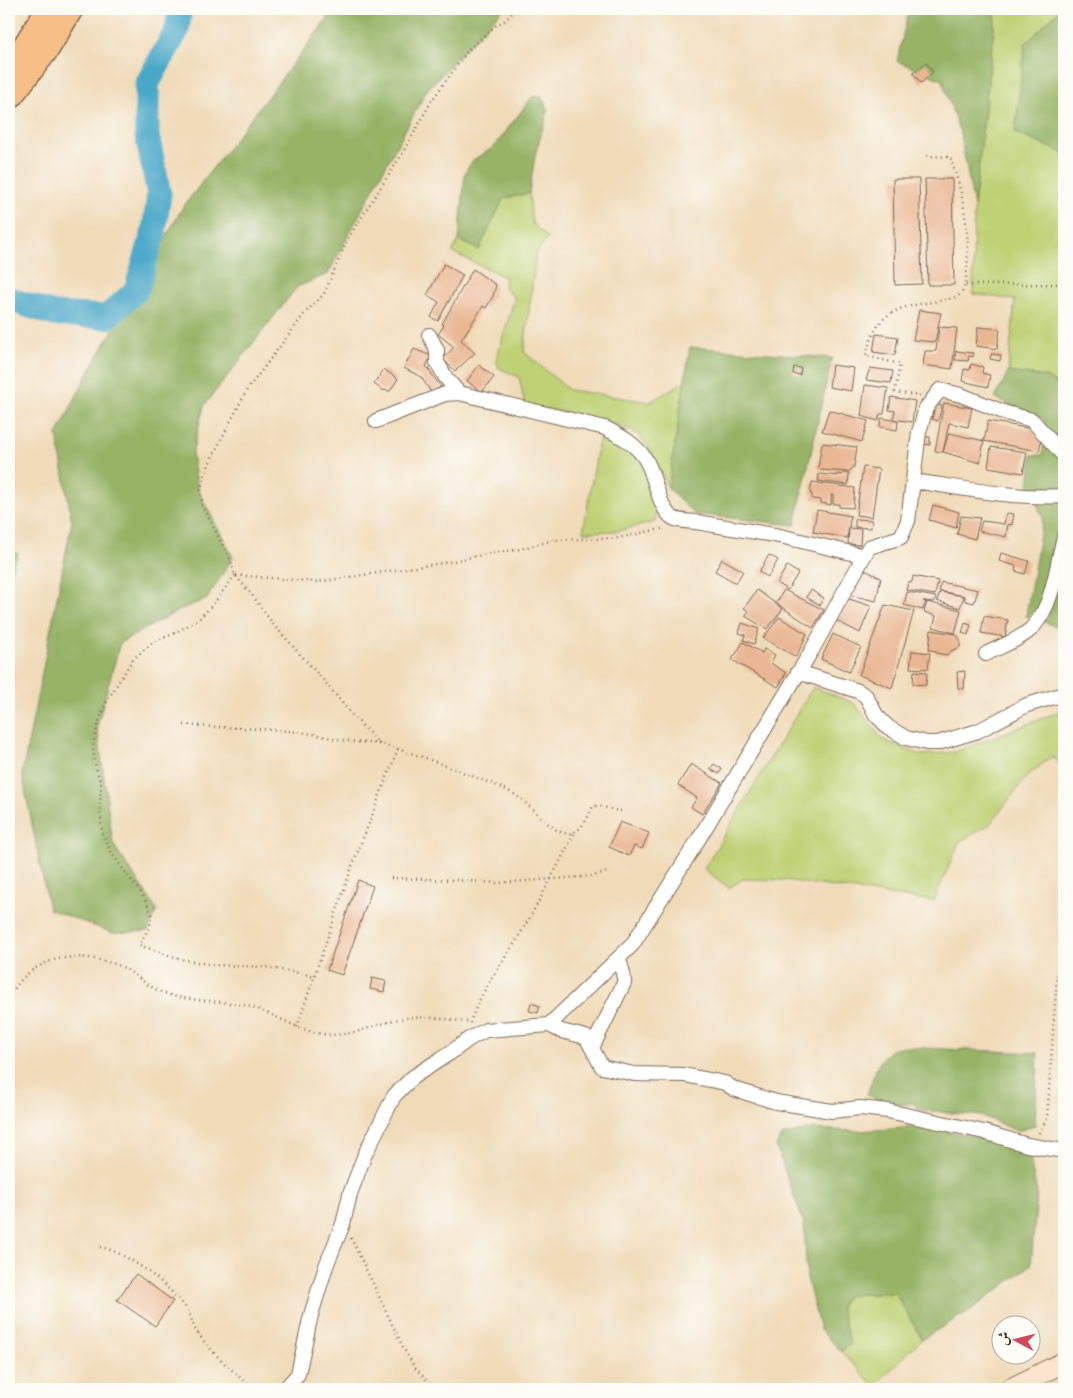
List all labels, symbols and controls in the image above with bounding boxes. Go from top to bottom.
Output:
north arrow [990,1316,1040,1366]
text: ش [994,1330,1016,1347]

